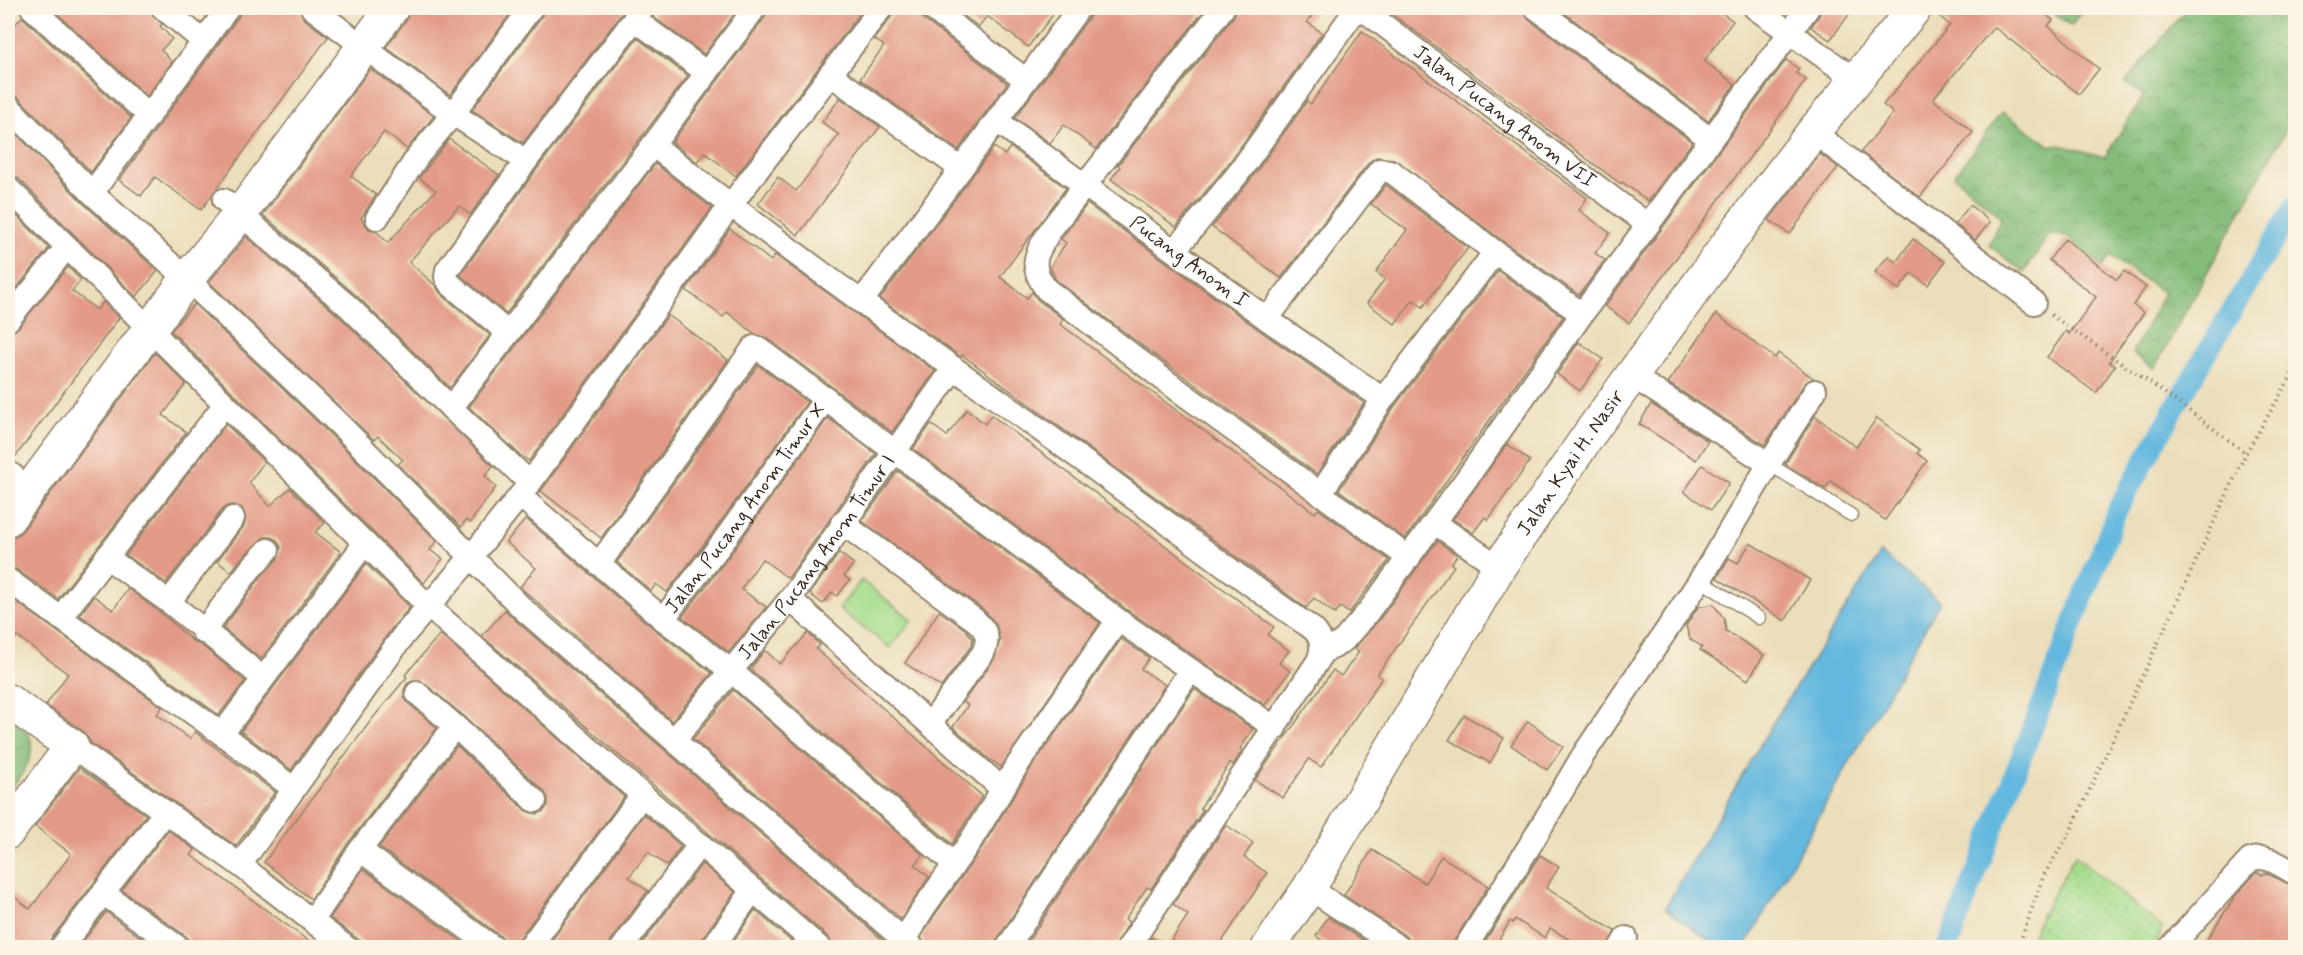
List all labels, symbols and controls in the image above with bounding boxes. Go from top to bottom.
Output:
street label: Jalan Pucang Anom VII [1408,39,1602,195]
street label: Pucang Anom I [1124,209,1254,314]
street label: Jalan Kyai H. Nasir [1511,384,1631,541]
street label: Jalan Pucang Anom Timur X [659,397,832,619]
street label: Jalan Pucang Anom Timur I [732,449,902,666]

